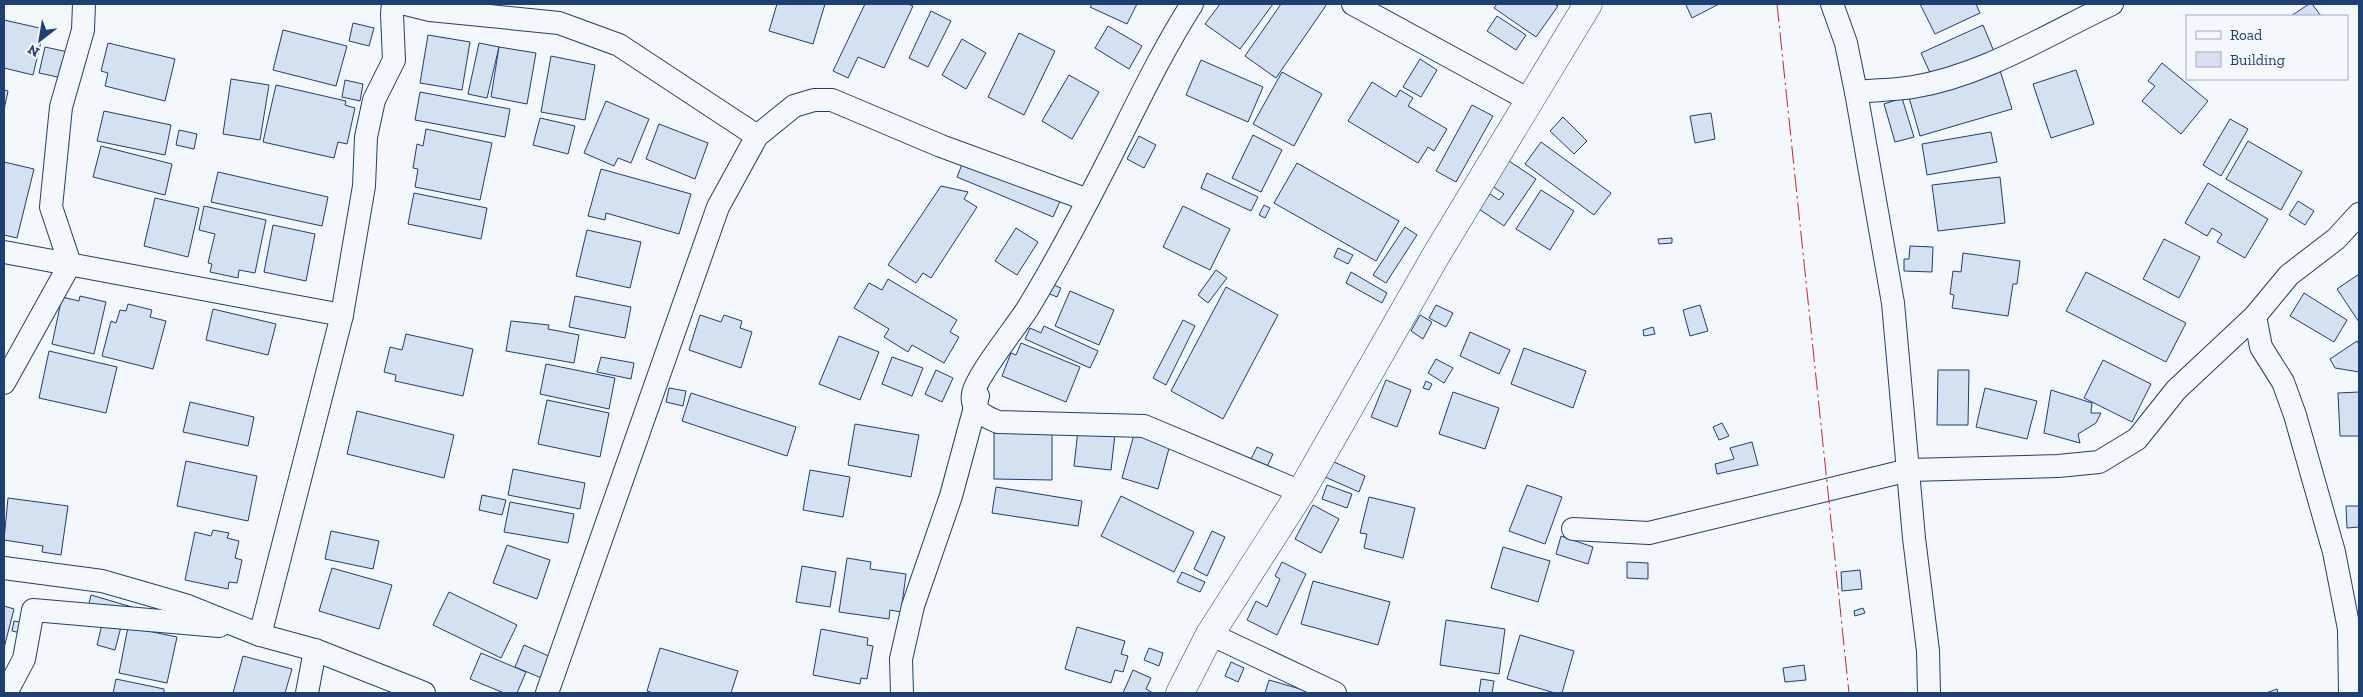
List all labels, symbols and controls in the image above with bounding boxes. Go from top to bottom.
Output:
north arrow [15,15,65,65]
legend [2186,15,2348,80]
text: Road [2230,26,2263,44]
text: N [24,41,43,61]
text: Building [2230,51,2285,69]

